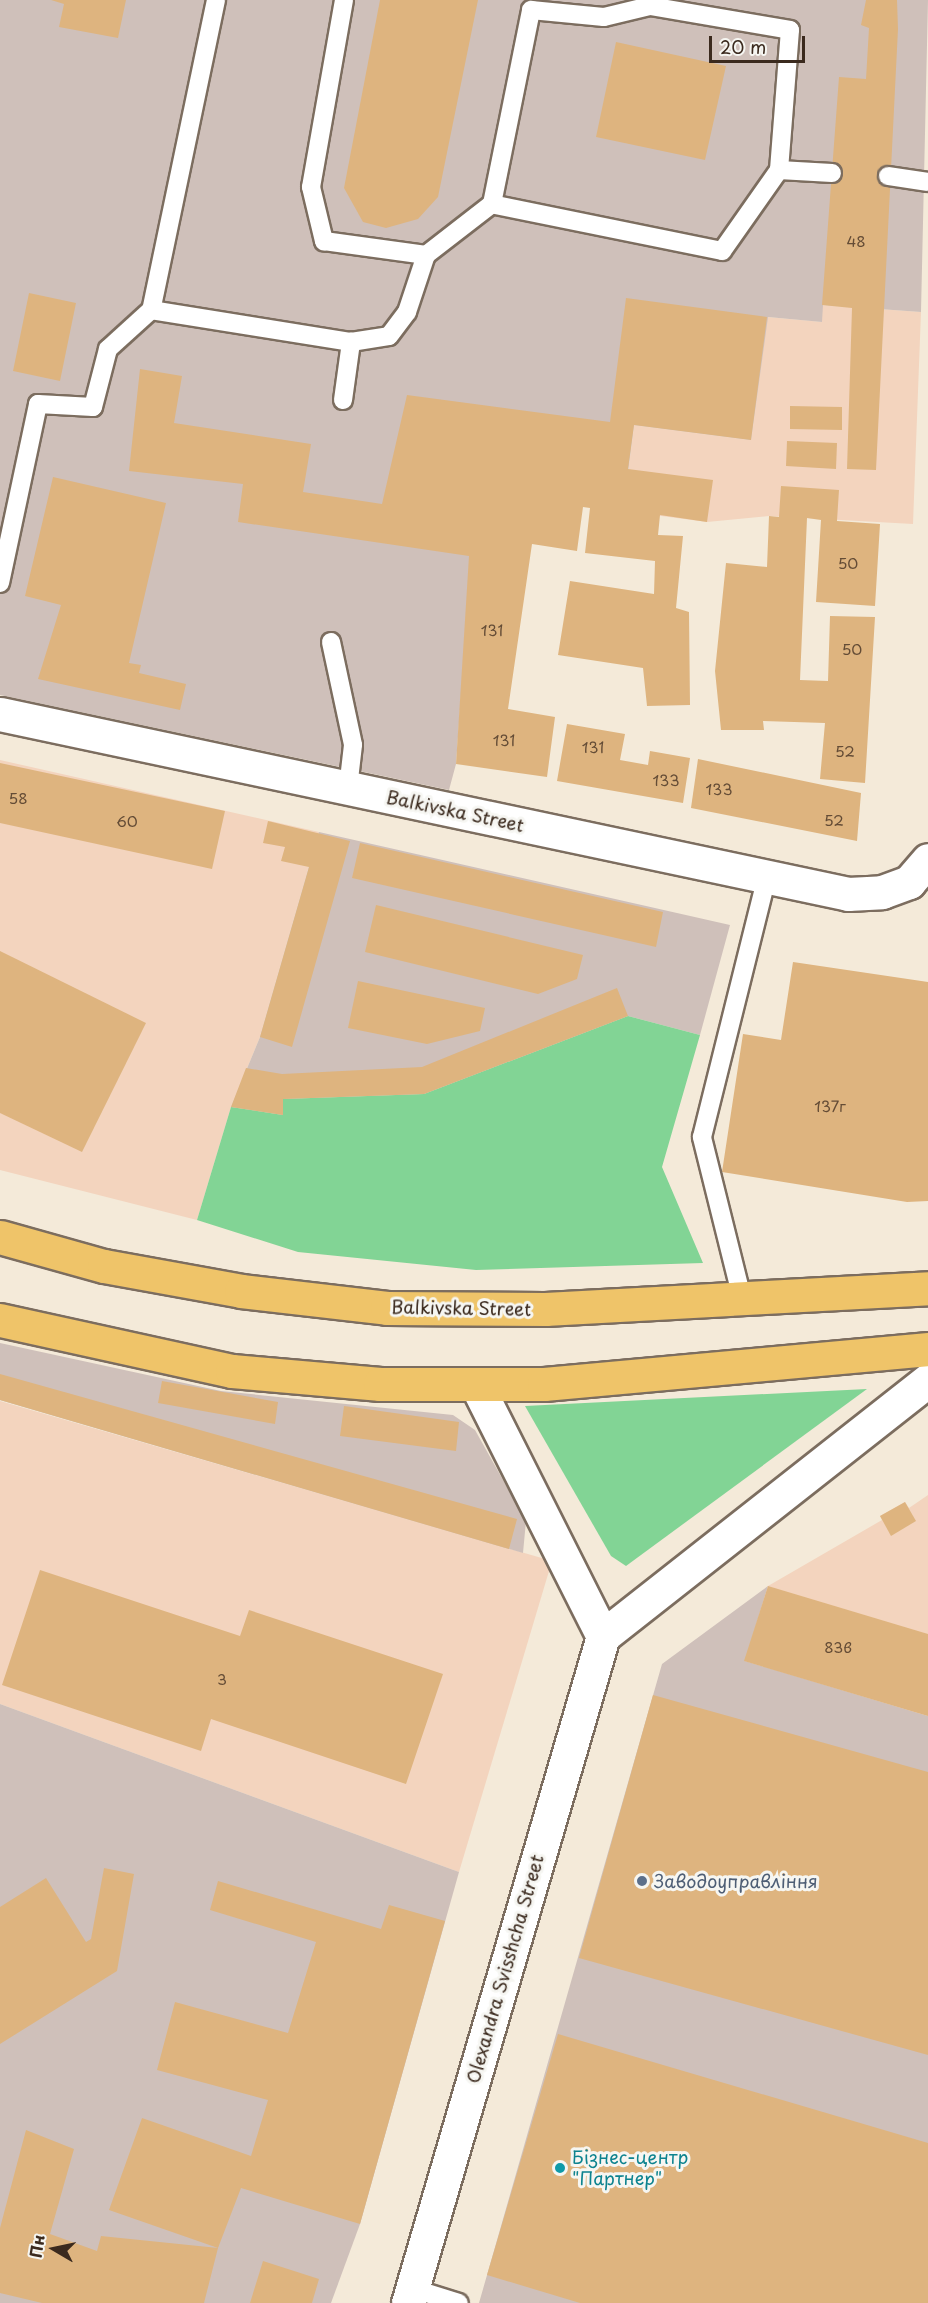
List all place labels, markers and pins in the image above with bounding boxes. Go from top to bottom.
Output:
place label: Заводоуправління [654,1870,818,1892]
marker: Заводоуправління [635,1874,649,1888]
place label: Бізнес-центр "Партнер" [572,2147,688,2190]
marker: Бізнес-центр "Партнер" [553,2161,567,2175]

